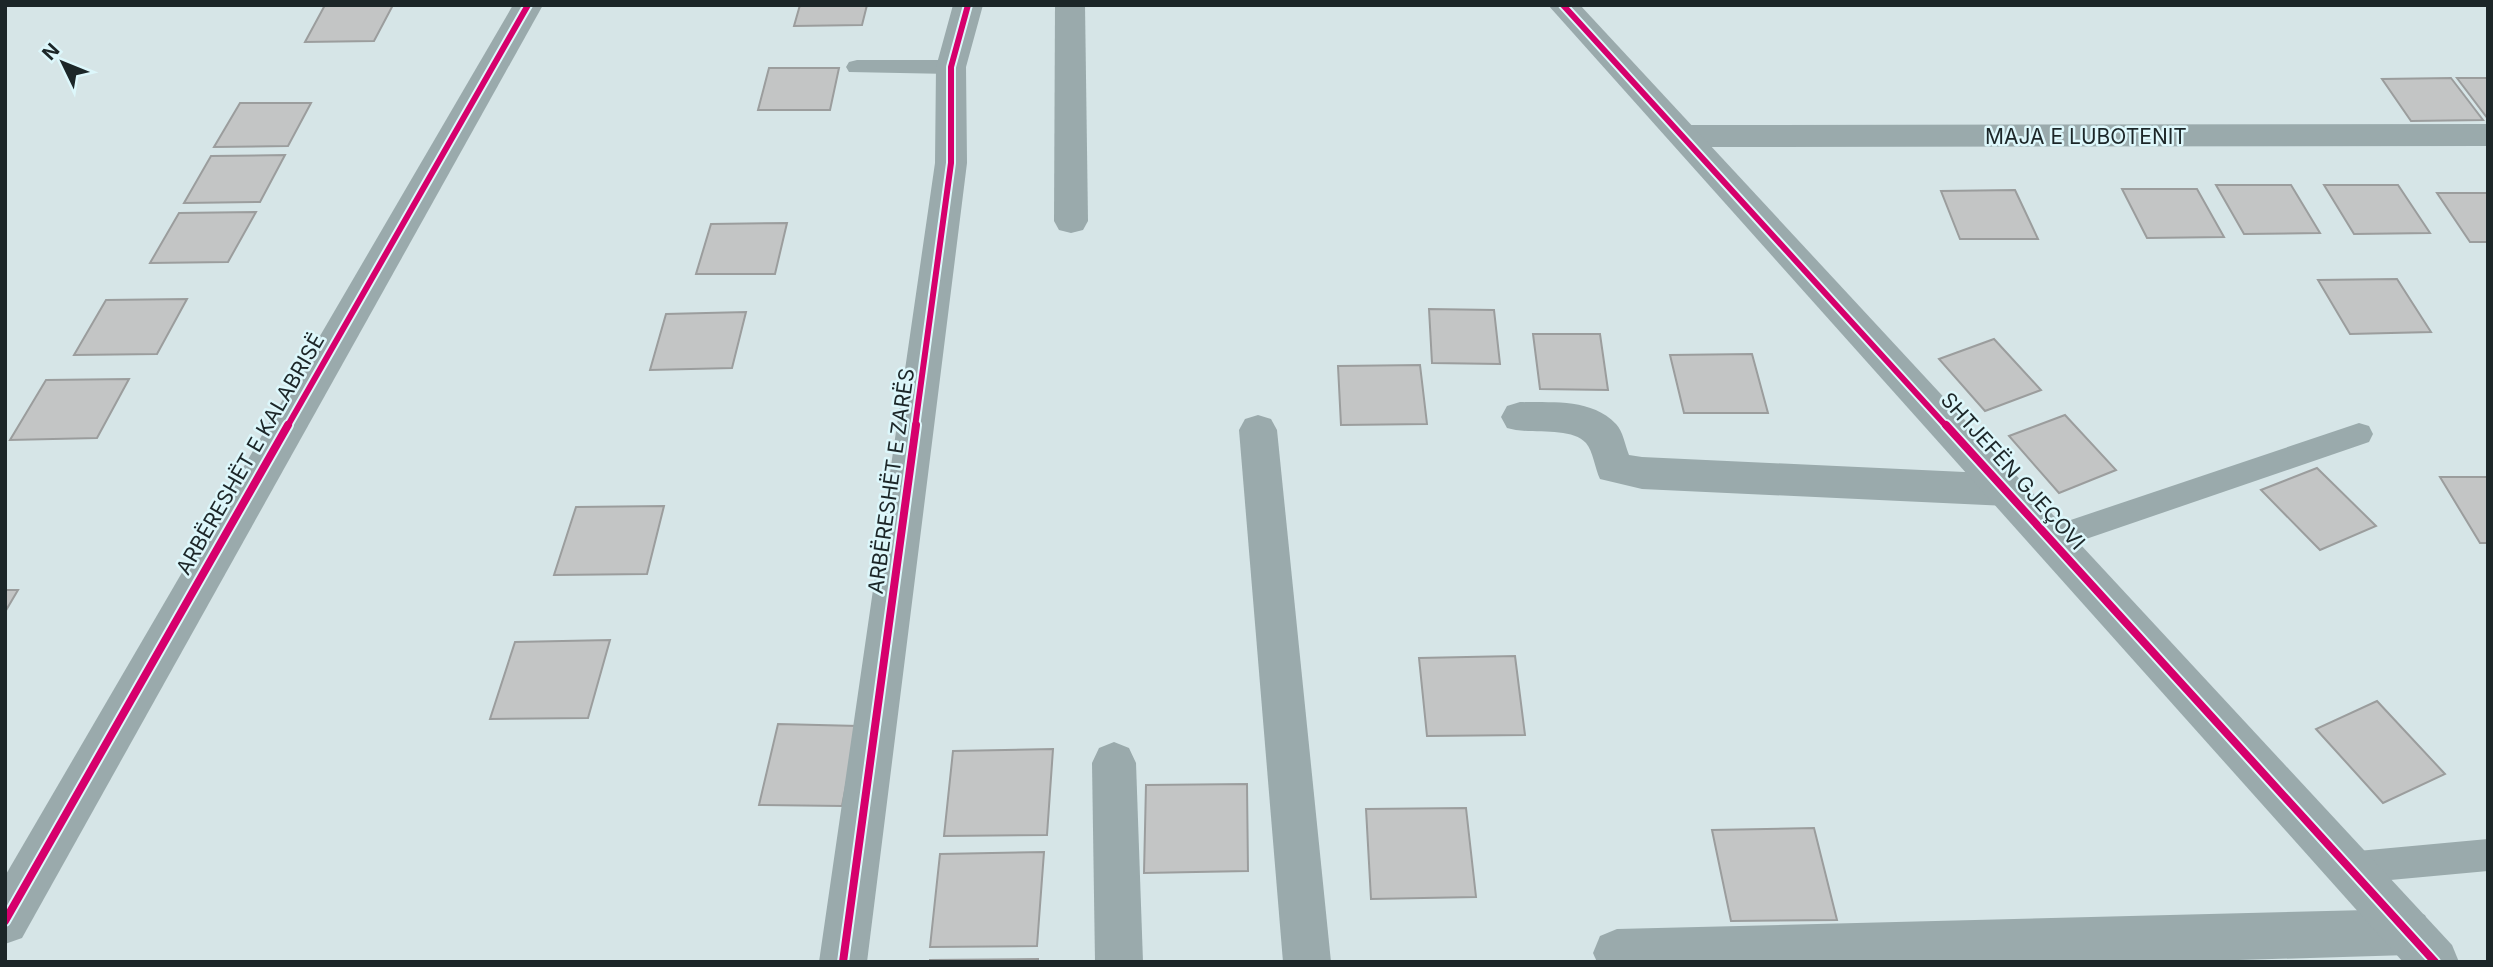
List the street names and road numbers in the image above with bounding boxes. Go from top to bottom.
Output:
street label: MAJA E LUBOTENIT [1985,124,2187,149]
street label: ARBËRESHËT E KALABRISË [170,329,329,579]
street label: ARBËRESHËT E ZARËS [862,366,919,595]
street label: SHTJEFËN GJEÇOVI [1936,386,2091,555]

